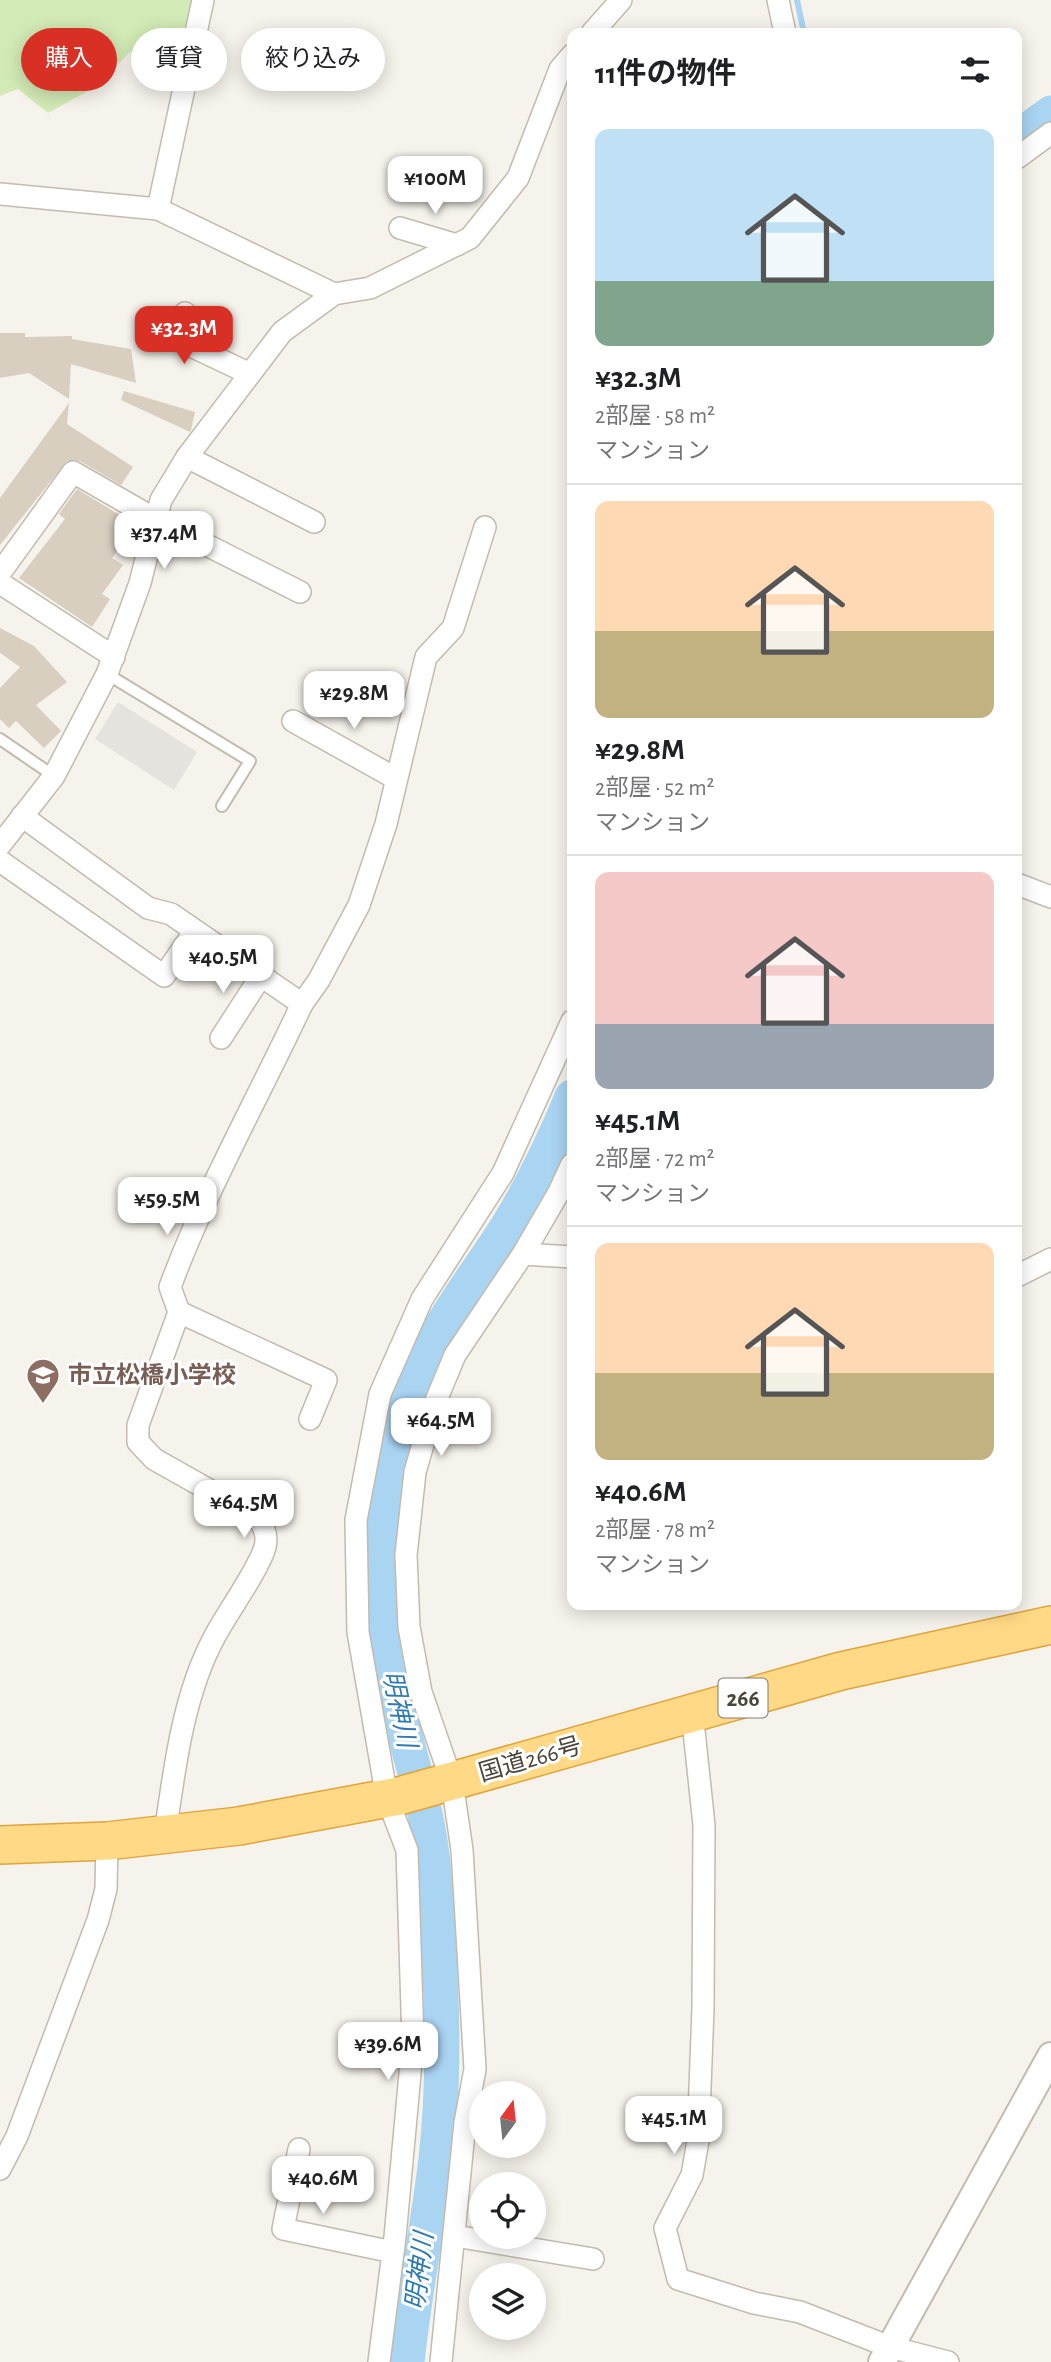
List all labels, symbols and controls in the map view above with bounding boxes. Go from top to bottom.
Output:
chip: 購入 [21,28,117,91]
chip: 賃貸 [131,28,227,91]
chip: 絞り込み [241,28,385,91]
icon: filters [956,51,994,89]
text: 11件の物件 [595,59,737,89]
pin: ¥100M [386,156,484,216]
text: ¥100M [404,167,466,190]
icon: home [732,175,858,301]
pin: ¥32.3M [127,306,241,366]
text: ¥32.3M [151,317,217,340]
text: ¥32.3M [595,363,682,393]
text: 2部屋 · 58 m² [595,405,715,428]
text: マンション [595,440,710,463]
pin: ¥37.4M [107,512,221,571]
text: ¥37.4M [130,522,198,545]
icon: home [732,547,858,673]
pin: ¥29.8M [297,672,411,731]
text: ¥29.8M [320,682,388,705]
text: ¥29.8M [595,735,685,765]
text: 2部屋 · 52 m² [595,777,715,800]
text: マンション [595,812,710,835]
icon: home [732,918,858,1044]
pin: ¥40.5M [166,936,280,995]
text: ¥40.5M [188,946,258,969]
text: ¥45.1M [595,1106,680,1136]
text: 2部屋 · 72 m² [595,1148,715,1171]
pin: ¥59.5M [110,1178,224,1237]
text: マンション [595,1183,710,1206]
text: ¥59.5M [134,1188,200,1211]
icon: home [732,1289,858,1415]
school or university icon: 市立松橋小学校 [24,1356,62,1405]
place label: 市立松橋小学校 [68,1362,236,1388]
pin: ¥64.5M [384,1398,498,1458]
text: ¥64.5M [407,1409,475,1432]
text: ¥40.6M [595,1477,687,1507]
pin: ¥64.5M [187,1480,301,1540]
text: ¥64.5M [210,1491,278,1514]
text: 2部屋 · 78 m² [595,1519,715,1542]
text: マンション [595,1554,710,1577]
water label: 明神川 [378,1668,421,1753]
road number: 266 [718,1679,768,1718]
street label: 国道266号 [476,1732,584,1786]
pin: ¥39.6M [331,2022,445,2082]
text: ¥39.6M [354,2033,422,2056]
north arrow [469,2081,546,2158]
map controls [469,2081,546,2340]
pin: ¥45.1M [617,2096,731,2156]
text: ¥45.1M [641,2107,707,2130]
pin: ¥40.6M [266,2156,380,2216]
text: ¥40.6M [288,2167,358,2190]
button: locate [469,2172,546,2249]
water label: 明神川 [401,2228,438,2311]
button: layers [469,2263,546,2340]

